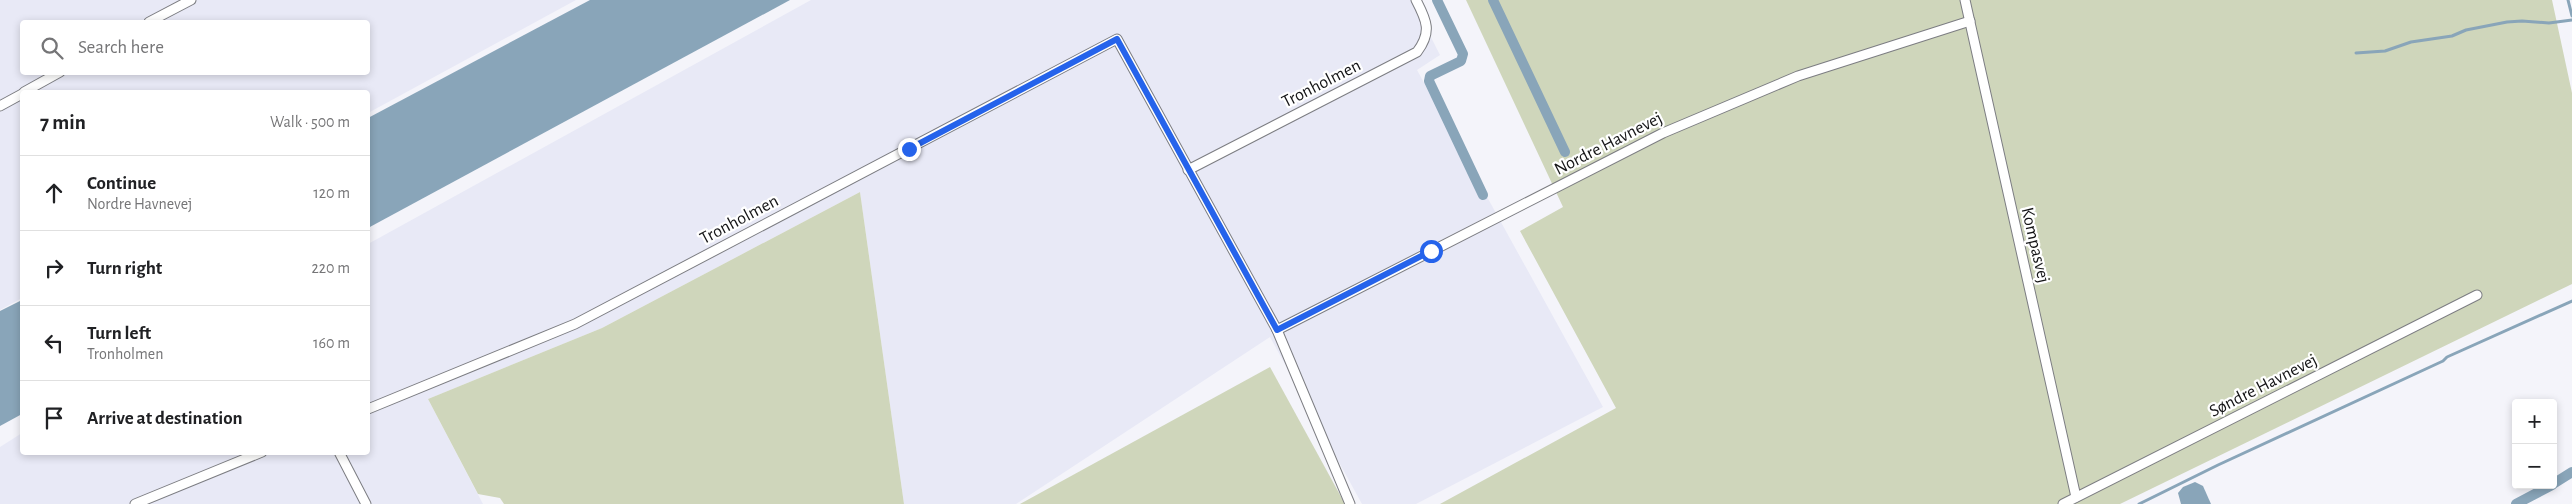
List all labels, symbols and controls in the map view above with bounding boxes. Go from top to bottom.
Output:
search box [20,20,370,75]
icon: search [38,34,66,62]
text: Search here [78,38,164,57]
street label: Tronholmen [1279,56,1364,111]
street label: Nordre Havnevej [1552,109,1665,179]
text: 7 min [40,112,86,133]
text: Walk · 500 m [270,114,350,130]
route end [898,138,921,161]
text: Continue [87,174,156,193]
icon: ahead [40,179,68,207]
text: 120 m [313,185,350,201]
street label: Tronholmen [697,192,782,248]
text: Nordre Havnevej [87,196,192,212]
street label: Kompasvej [2018,206,2052,285]
route start [1420,240,1443,263]
icon: right [40,254,68,282]
text: Turn right [87,259,162,278]
text: 220 m [312,260,350,276]
text: Turn left [87,324,151,343]
icon: left [40,329,68,357]
text: 160 m [313,335,350,351]
text: Tronholmen [87,346,163,362]
street label: Søndre Havnevej [2207,351,2320,421]
map controls [2512,399,2557,489]
button: + [2512,399,2557,444]
icon: arrive [40,404,68,432]
text: Arrive at destination [87,409,243,428]
button: − [2512,444,2557,489]

